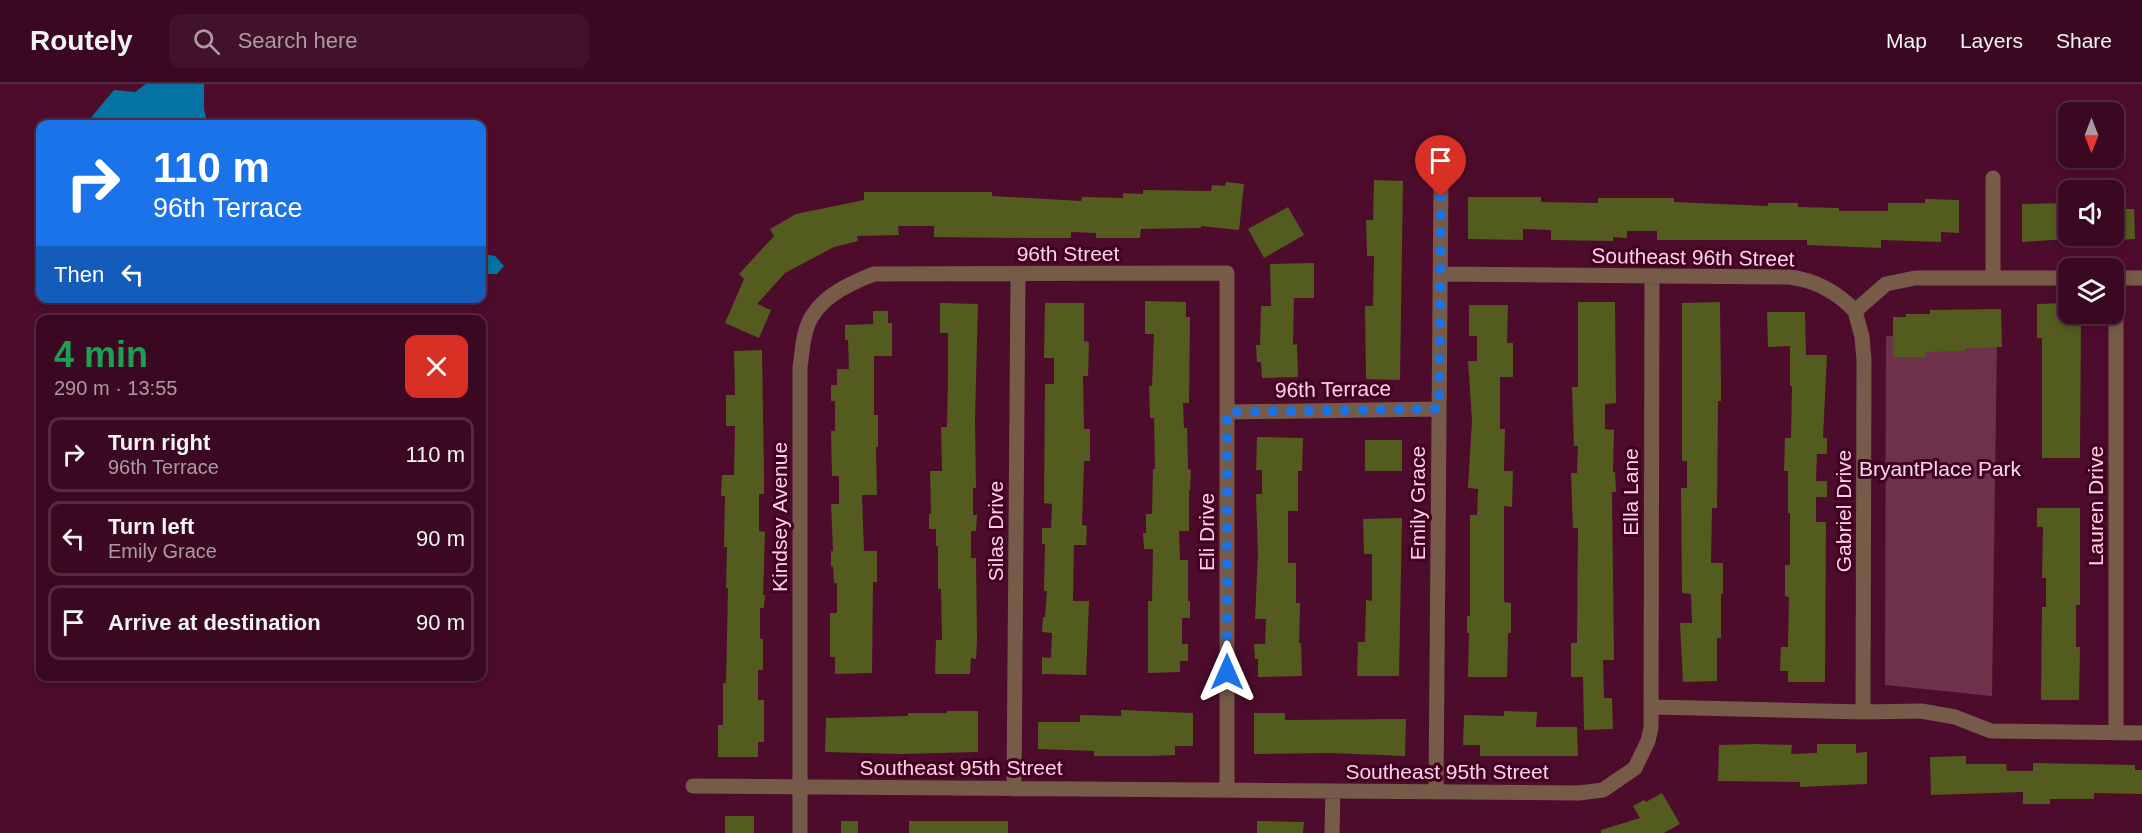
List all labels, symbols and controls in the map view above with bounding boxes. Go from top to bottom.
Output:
search box [169,14,589,68]
text: Routely [30,25,133,56]
icon: search [190,25,223,58]
text: Search here [238,28,358,53]
text: Map [1886,29,1927,52]
text: Layers [1960,29,2023,52]
text: Share [2056,29,2112,52]
north arrow [2058,102,2124,168]
map controls [2058,102,2124,324]
pin [1415,135,1466,197]
icon: right [54,144,132,222]
text: 110 m [153,144,270,191]
icon: arrive [1424,144,1457,177]
button: sound [2058,180,2124,246]
text: 96th Terrace [153,193,303,223]
street label: 96th Street [1017,242,1120,265]
street label: Southeast 96th Street [1591,244,1795,270]
icon: left [116,258,149,291]
button: layers [2058,258,2124,324]
text: Then [54,262,104,287]
text: 4 min [54,334,148,375]
button: close [405,335,468,398]
street label: 96th Terrace [1275,376,1391,402]
text: 290 m · 13:55 [54,377,177,399]
text: Turn right [108,430,210,455]
icon: right [57,438,90,471]
text: 110 m [405,442,465,467]
street label: Kindsey Avenue [768,442,791,592]
street label: Emily Grace [1406,446,1429,560]
street label: Lauren Drive [2084,446,2107,566]
street label: Ella Lane [1619,448,1642,536]
street label: Gabriel Drive [1832,450,1855,572]
text: 96th Terrace [108,456,219,478]
park label: BryantPlace Park [1859,457,2022,480]
street label: Silas Drive [984,481,1007,581]
street label: Eli Drive [1195,493,1218,571]
text: Turn left [108,514,194,539]
icon: left [57,522,90,555]
text: 90 m [416,526,465,551]
text: Emily Grace [108,540,217,562]
icon: arrive [57,606,90,639]
text: Arrive at destination [108,610,321,635]
text: 90 m [416,610,465,635]
position arrow [1195,640,1259,704]
street label: Southeast 95th Street [859,756,1063,779]
street label: Southeast 95th Street [1345,760,1549,783]

